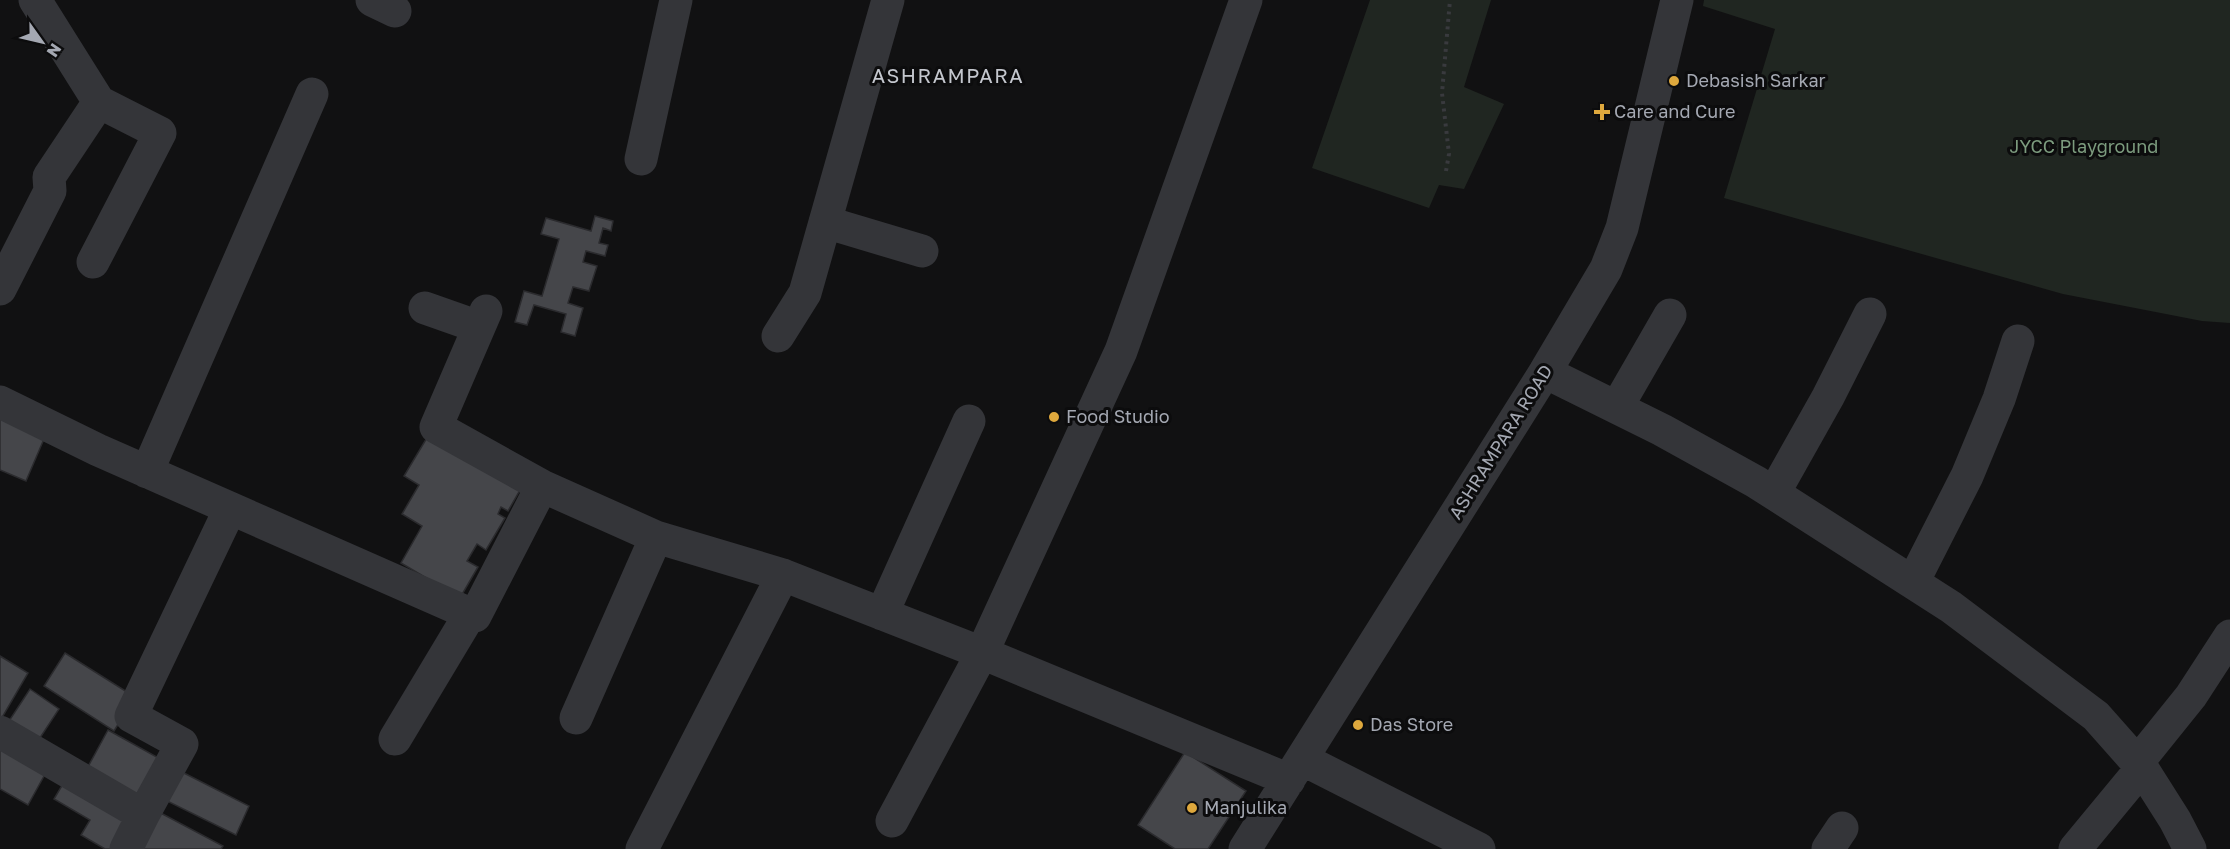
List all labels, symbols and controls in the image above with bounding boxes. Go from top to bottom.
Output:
north arrow [12,12,72,72]
text: N [43,40,66,61]
district label: ASHRAMPARA [872,63,1024,87]
place label: Debasish Sarkar [1686,69,1826,91]
marker: Debasish Sarkar [1667,74,1681,88]
place label: Care and Cure [1614,100,1735,122]
marker: Care and Cure [1595,105,1609,119]
park label: JYCC Playground [2010,135,2158,157]
street label: ASHRAMPARA ROAD [1444,360,1557,523]
place label: Food Studio [1066,405,1170,427]
marker: Food Studio [1047,410,1061,424]
place label: Das Store [1370,713,1453,735]
marker: Das Store [1351,718,1365,732]
place label: Manjulika [1204,796,1287,818]
marker: Manjulika [1185,801,1199,815]

